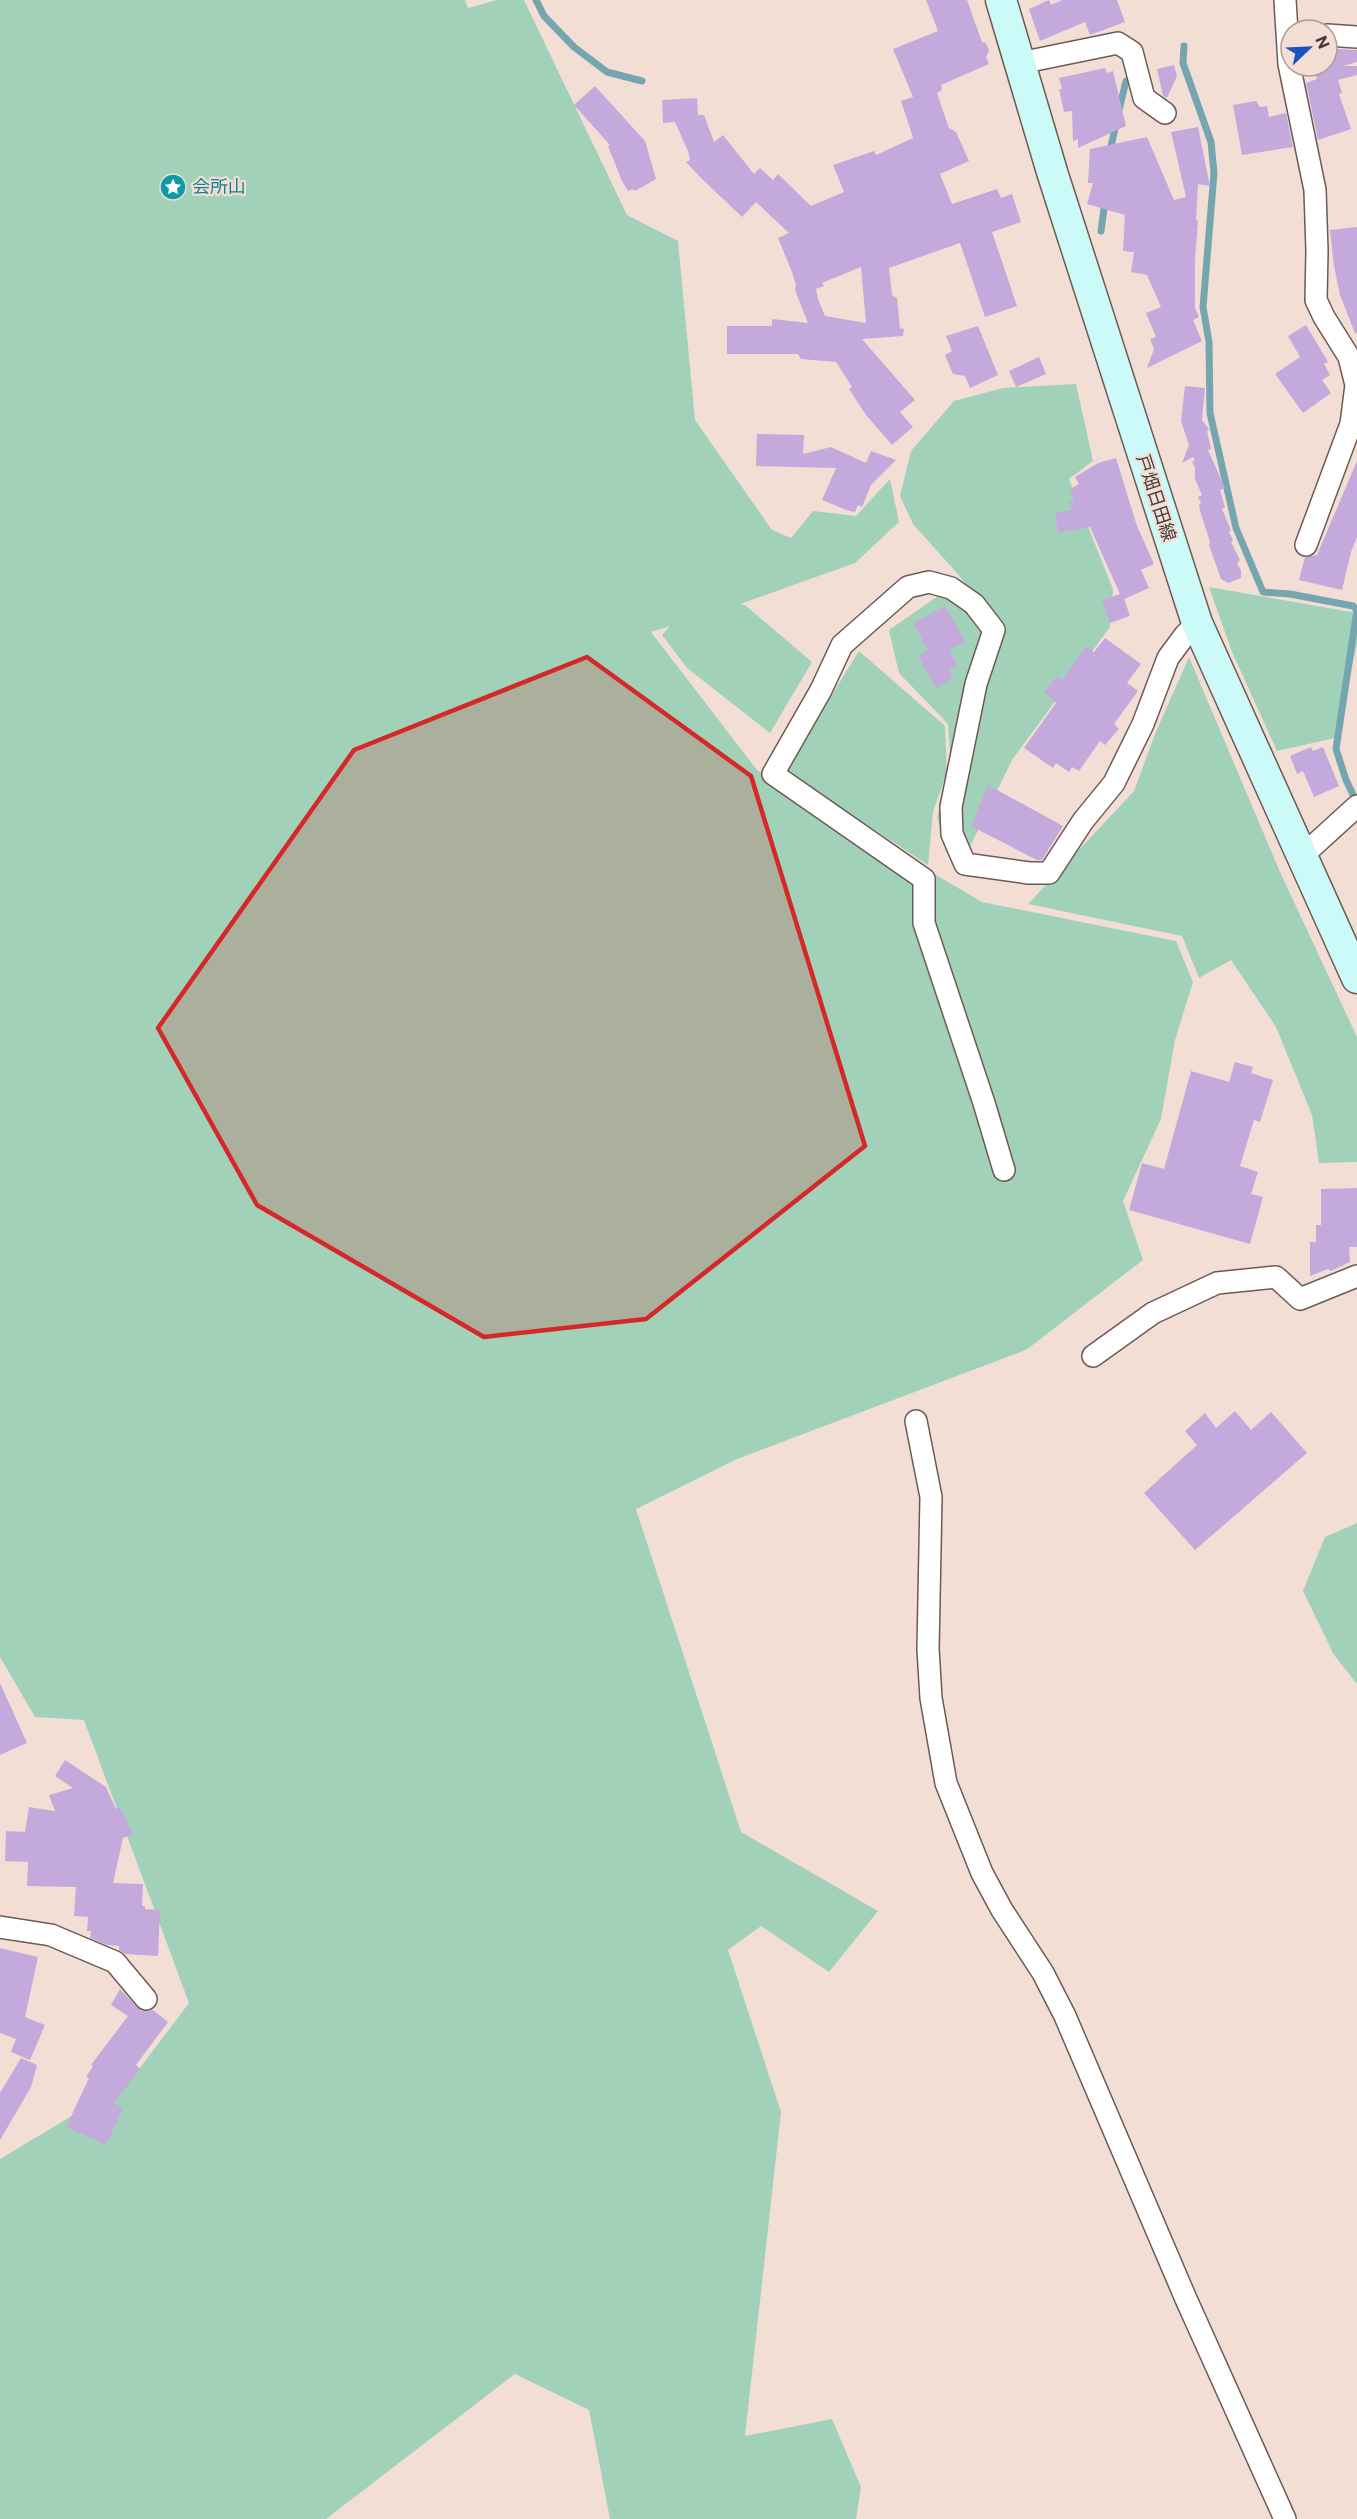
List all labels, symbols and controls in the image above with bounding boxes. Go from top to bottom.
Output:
north arrow [1279,18,1339,78]
text: N [1312,33,1334,51]
place icon: 会所山 [158,172,188,202]
place label: 会所山 [192,175,246,197]
street label: 戸畑日田線 [1133,451,1181,544]

